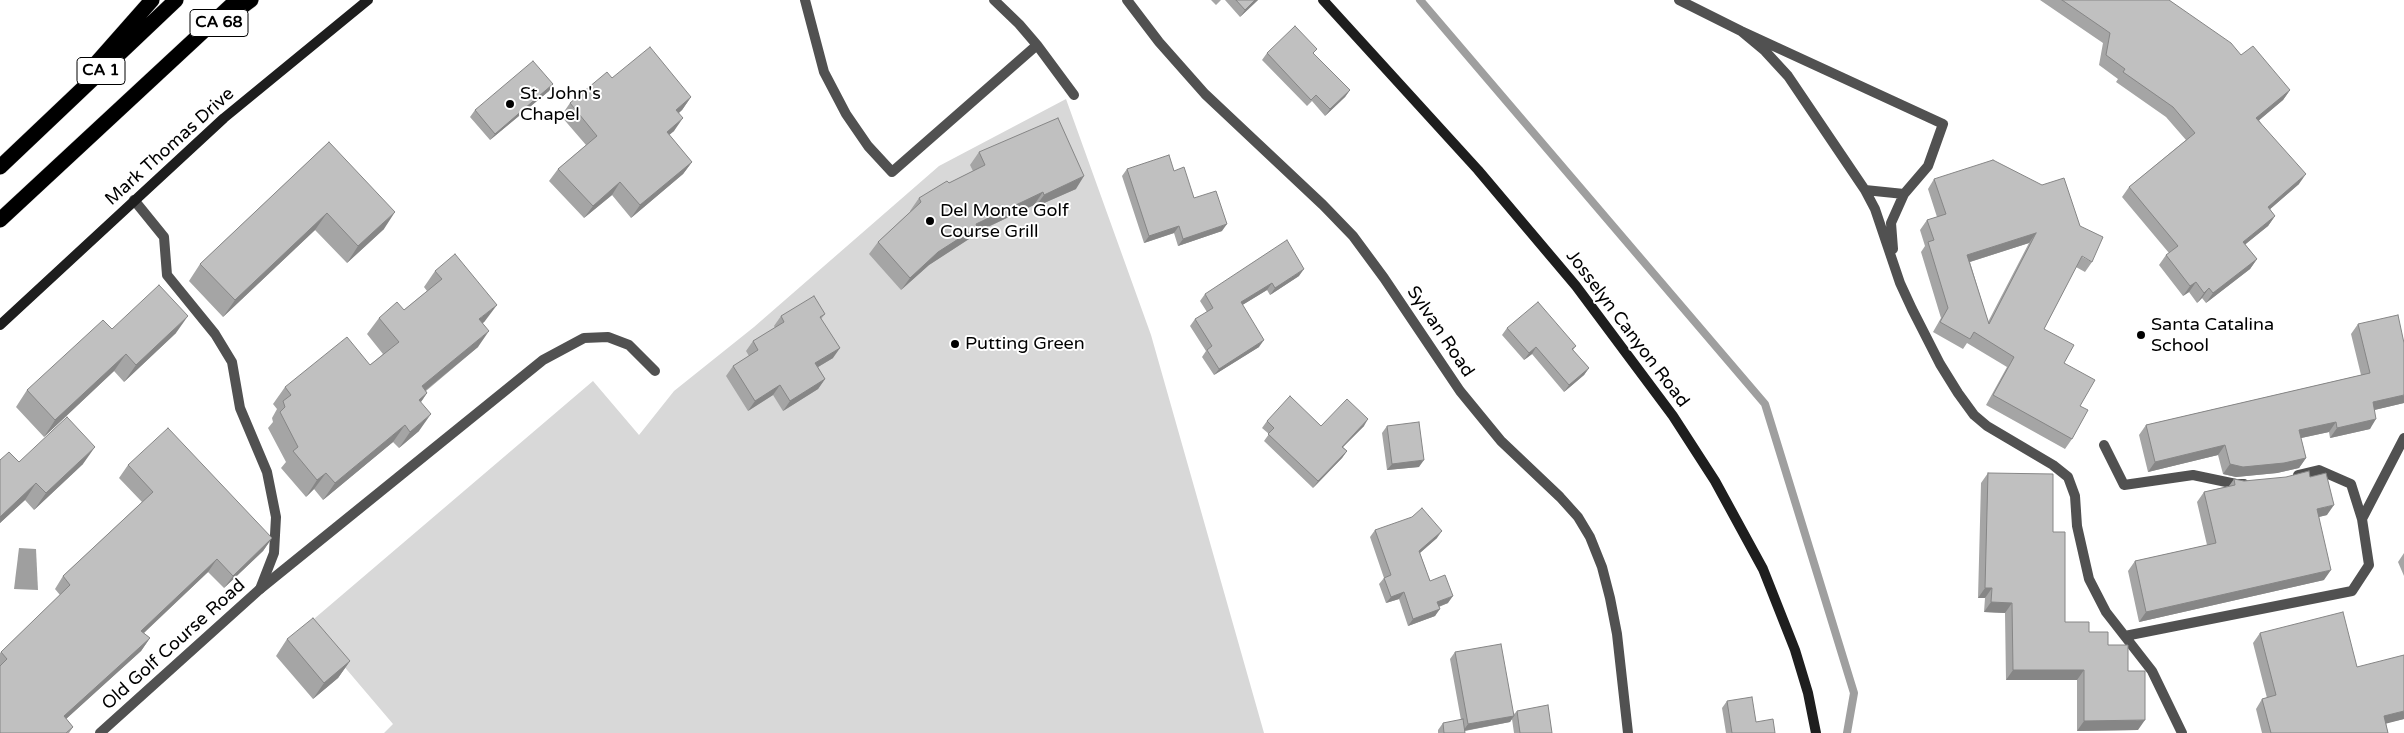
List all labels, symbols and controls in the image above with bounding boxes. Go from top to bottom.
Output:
road number: CA 68 [190,9,248,36]
road number: CA 1 [77,58,125,84]
street label: Mark Thomas Drive [101,83,239,211]
place label: St. John's Chapel [520,83,601,126]
marker: St. John's Chapel [504,98,516,110]
place label: Del Monte Golf Course Grill [940,200,1069,242]
marker: Del Monte Golf Course Grill [924,215,936,227]
street label: Josselyn Canyon Road [1561,246,1693,412]
street label: Sylvan Road [1402,282,1478,382]
place label: Santa Catalina School [2151,314,2274,356]
marker: Santa Catalina School [2135,329,2147,341]
place label: Putting Green [965,333,1085,355]
marker: Putting Green [949,338,961,350]
street label: Old Golf Course Road [98,575,250,715]

